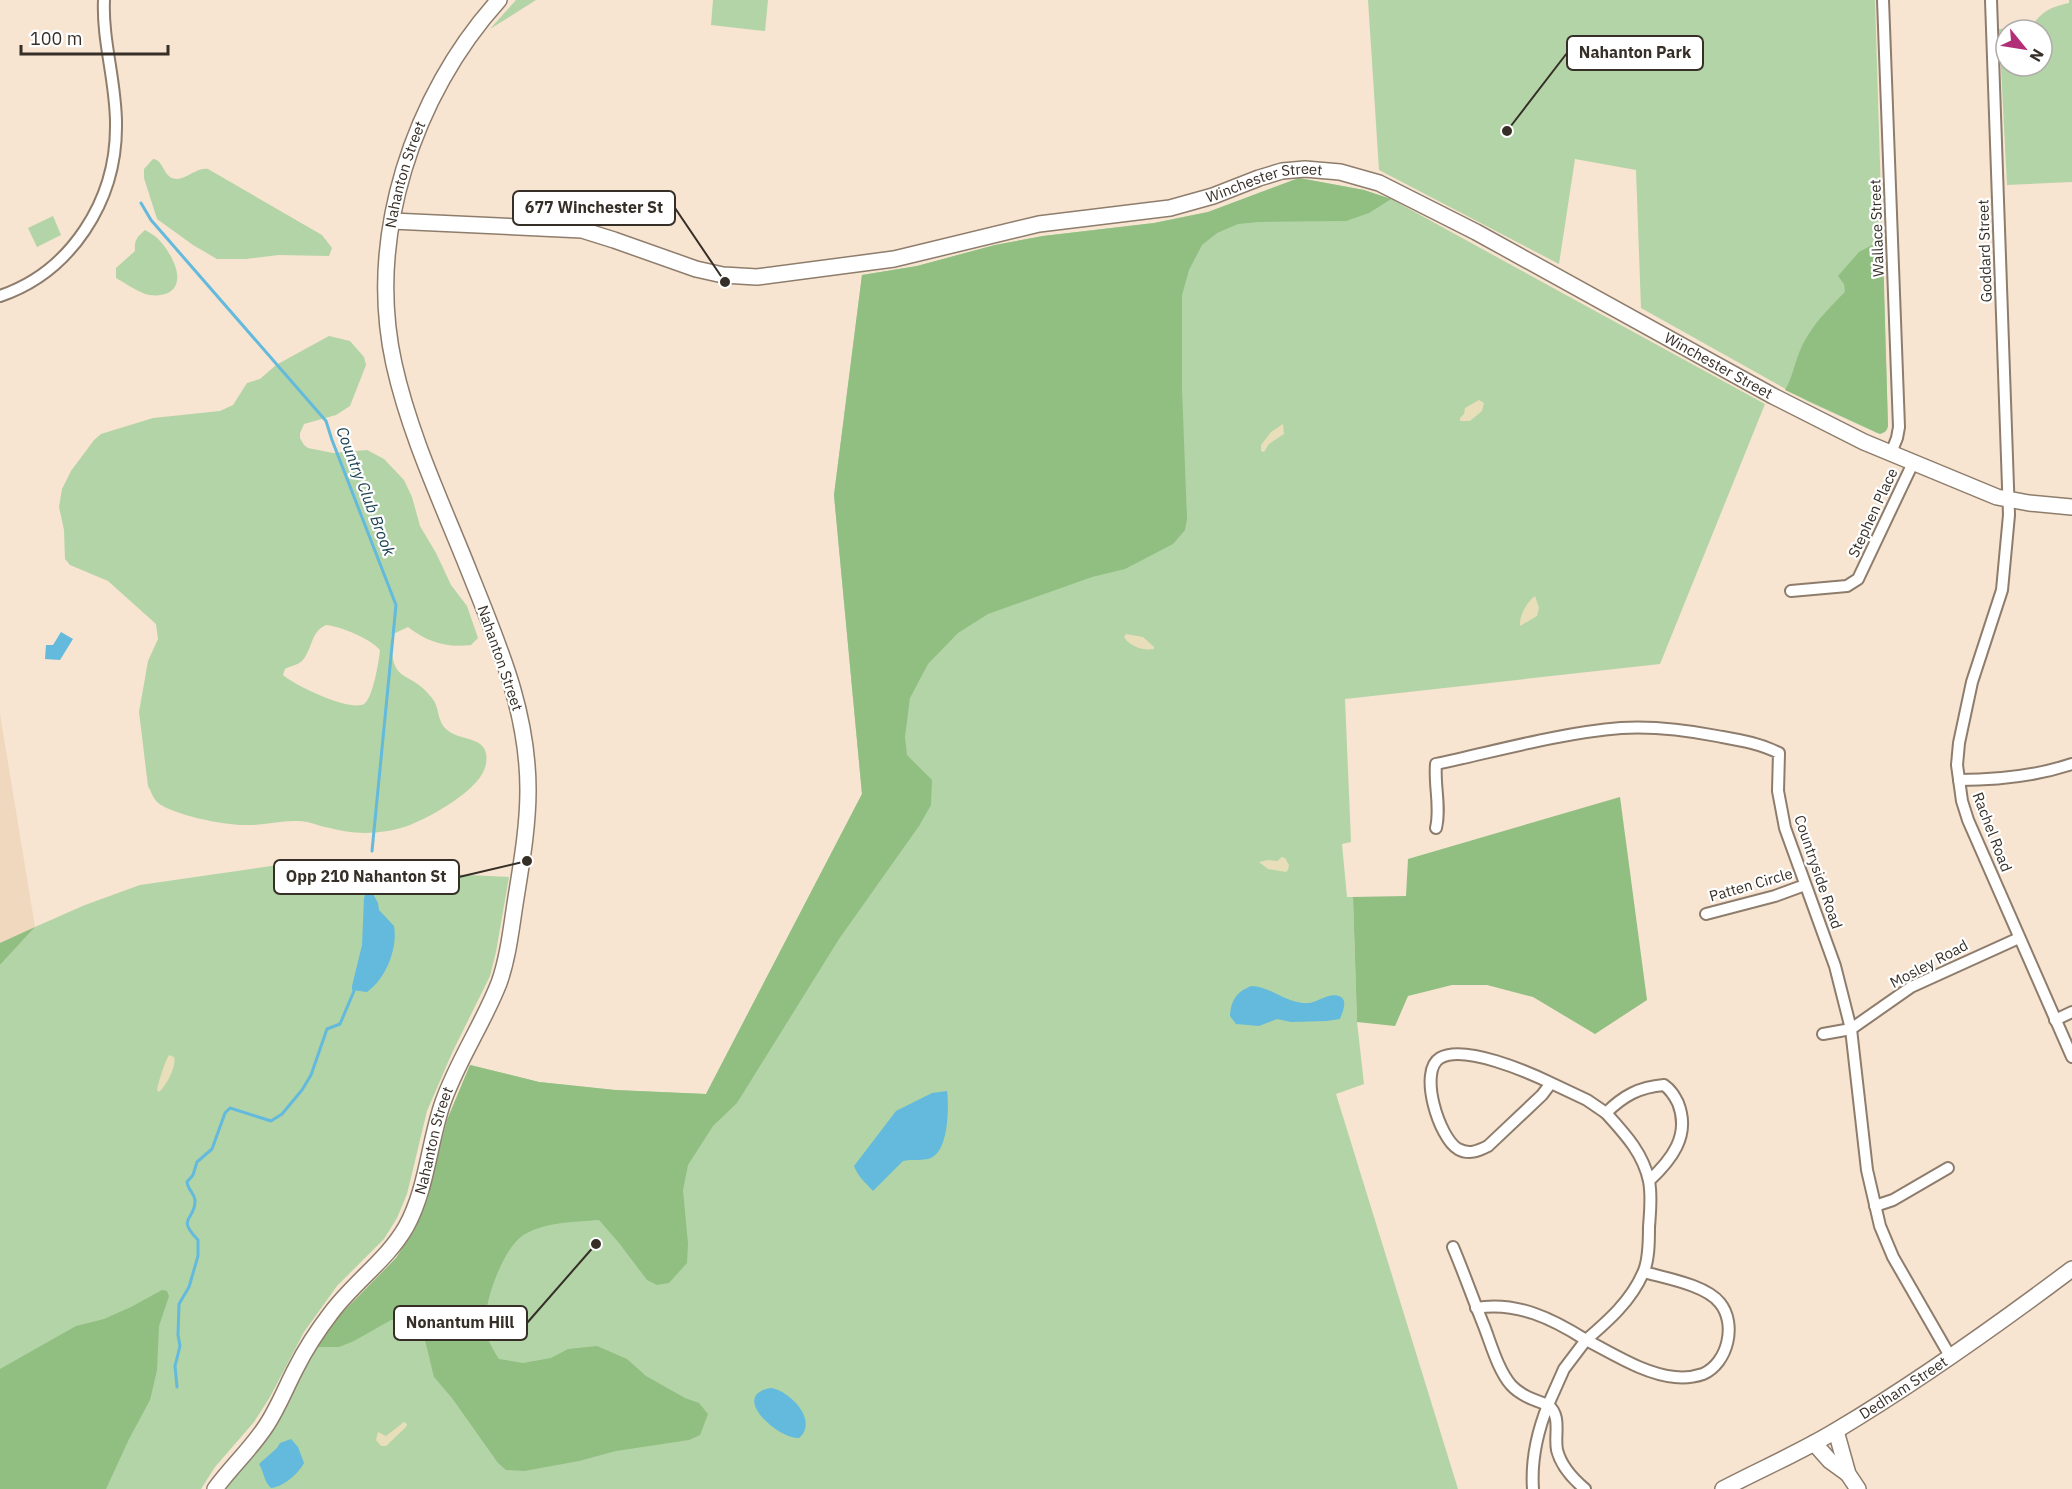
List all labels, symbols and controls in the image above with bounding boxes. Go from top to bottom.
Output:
scale bar [21,18,168,56]
north arrow [1994,18,2054,78]
text: 100 m [30,27,82,50]
callout: Nahanton Park [1567,36,1703,70]
text: Nahanton Park [1579,42,1692,62]
text: N [2025,45,2049,66]
street label: Nahanton Street [381,118,430,229]
street label: Winchester Street [1204,159,1323,207]
street label: Wallace Street [1865,179,1888,277]
callout: 677 Winchester St [513,191,675,225]
text: 677 Winchester St [525,197,663,217]
street label: Goddard Street [1973,199,1996,303]
street label: Winchester Street [1661,328,1776,403]
water label: Country Club Brook [332,424,400,559]
street label: Stephen Place [1844,465,1902,561]
street label: Nahanton Street [474,603,527,713]
street label: Rachel Road [1969,789,2016,874]
street label: Countryside Road [1790,812,1847,931]
callout: Opp 210 Nahanton St [274,860,459,894]
street label: Patten Circle [1707,864,1795,905]
text: Opp 210 Nahanton St [286,866,446,886]
street label: Mosley Road [1886,935,1971,992]
street label: Nahanton Street [410,1084,457,1197]
callout: Nonantum Hill [394,1306,527,1340]
text: Nonantum Hill [406,1312,514,1332]
street label: Dedham Street [1856,1352,1951,1423]

